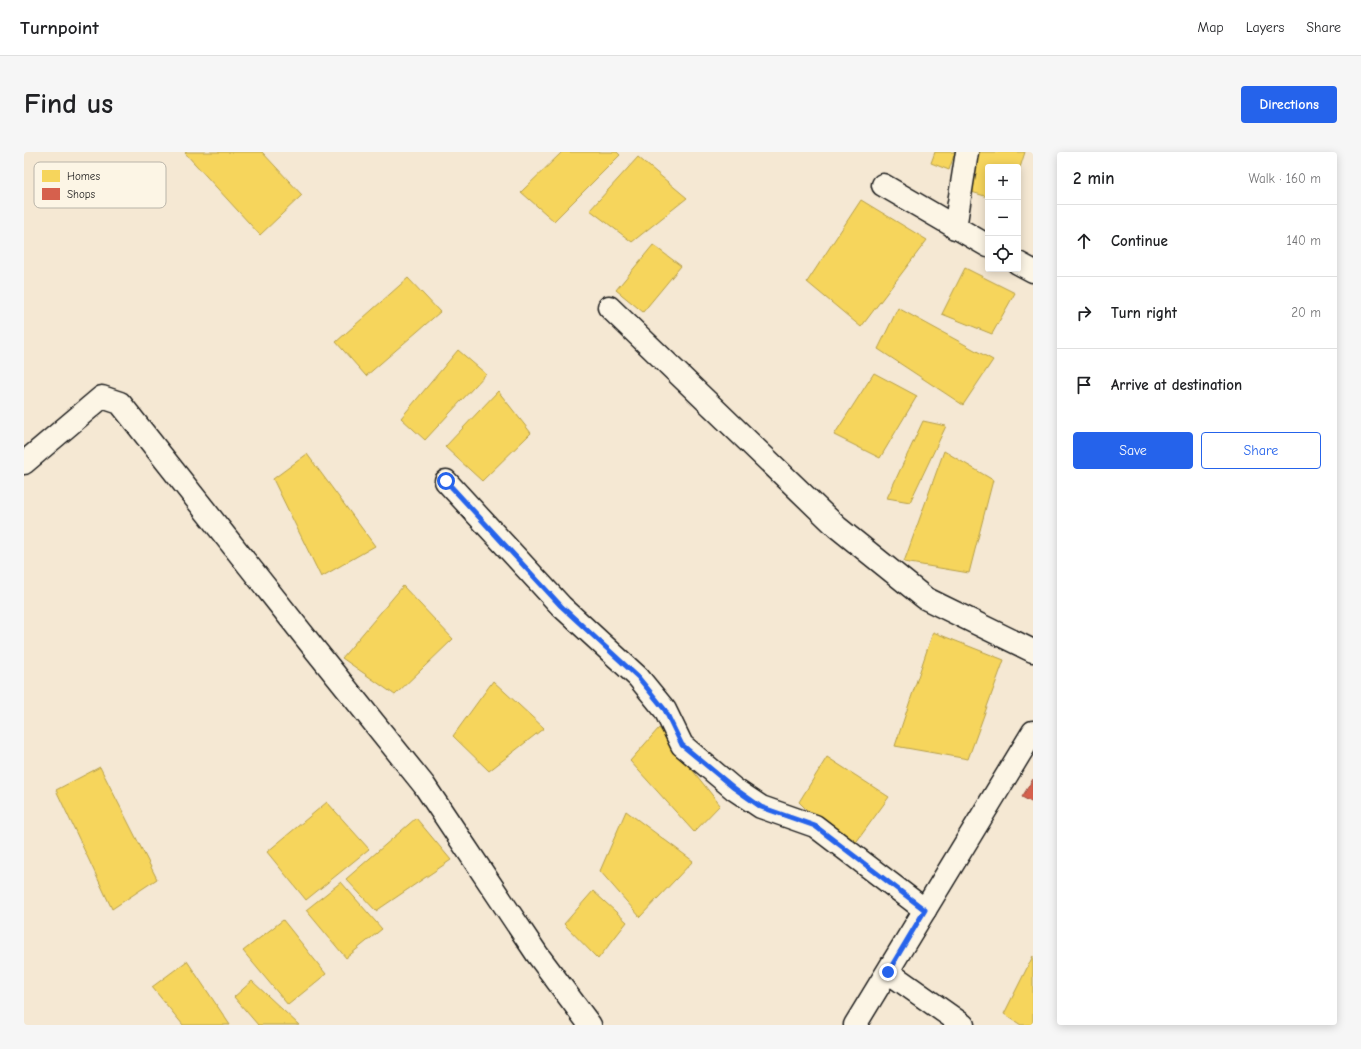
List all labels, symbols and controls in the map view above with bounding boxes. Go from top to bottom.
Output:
text: Turnpoint [20,17,99,39]
text: Map [1197,19,1224,36]
text: Layers [1246,19,1284,36]
text: Share [1306,19,1341,36]
button: Directions [1241,86,1337,123]
text: Find us [24,88,113,120]
legend [34,162,166,208]
map controls [985,164,1021,272]
button: + [985,164,1021,200]
text: 2 min [1073,169,1114,188]
text: Homes [67,170,100,183]
text: Walk · 160 m [1249,171,1321,186]
text: Shops [67,188,96,201]
button: − [985,200,1021,236]
icon: ahead [1073,230,1095,252]
text: Continue [1111,232,1168,250]
text: 140 m [1287,233,1321,248]
button: locate [985,236,1021,272]
icon: right [1073,302,1095,324]
text: Turn right [1111,304,1177,322]
text: 20 m [1291,305,1321,320]
icon: arrive [1073,374,1095,396]
text: Arrive at destination [1111,376,1242,394]
button: Save [1073,432,1193,469]
button: Share [1201,432,1321,469]
route start [437,472,455,490]
route end [879,963,897,981]

